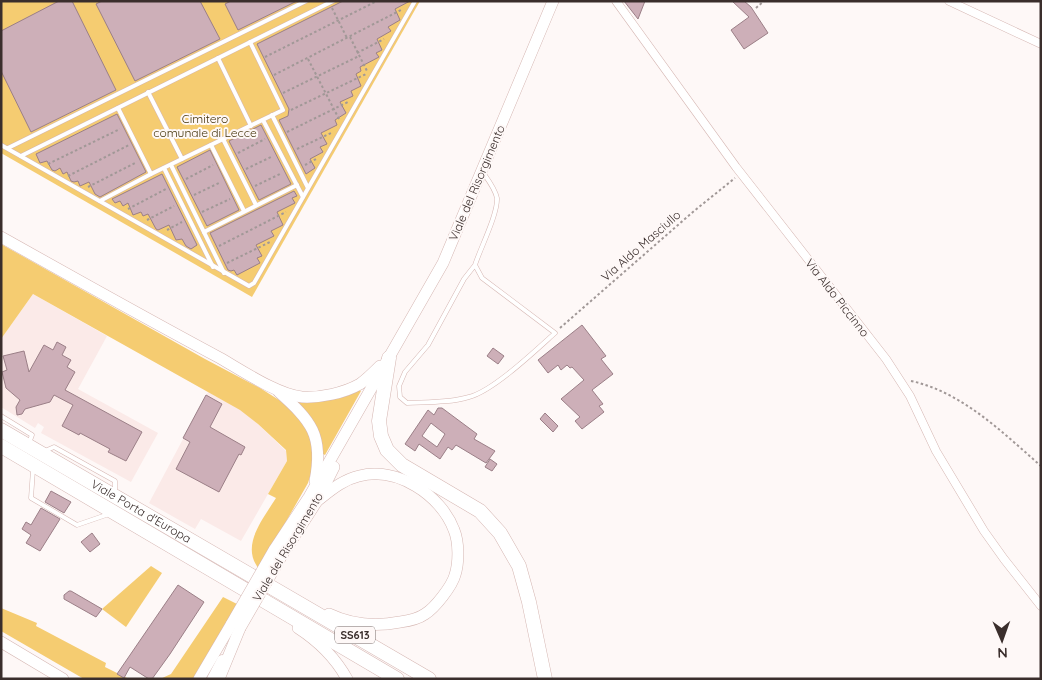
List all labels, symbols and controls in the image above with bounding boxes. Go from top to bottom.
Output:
park label: Cimitero comunale di Lecce [153,111,257,140]
street label: Viale del Risorgimento [445,123,508,243]
street label: Via Aldo Masciullo [598,207,683,284]
street label: Via Aldo Piccinno [802,256,873,340]
street label: Viale Porta d'Europa [88,476,194,546]
street label: Viale del Risorgimento [249,490,326,604]
north arrow [977,615,1027,665]
road number: SS613 [335,626,375,644]
text: N [997,644,1008,662]

